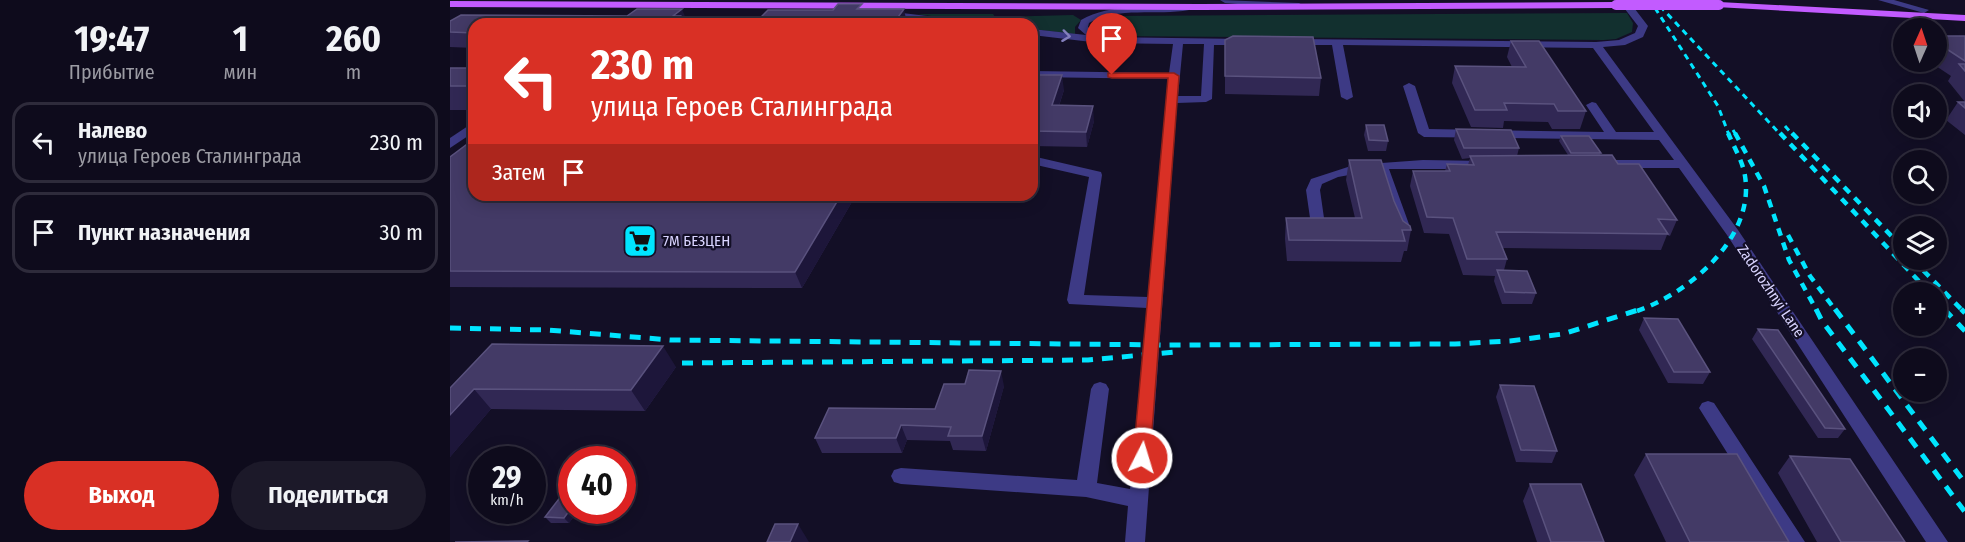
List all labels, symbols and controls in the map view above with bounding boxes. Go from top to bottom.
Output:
pin [1086,13,1137,75]
text: 19:47 [74,17,149,61]
text: 1 [233,17,248,61]
text: 260 [326,17,381,61]
north arrow [1893,18,1947,72]
map controls [1893,18,1947,402]
icon: arrive [1095,22,1128,55]
one-way arrow [1062,29,1071,42]
text: 230 m [591,40,694,90]
icon: left [492,42,570,120]
text: Прибытие [69,60,155,84]
text: мин [224,60,257,84]
text: m [346,60,361,84]
button: sound [1893,84,1947,138]
text: улица Героев Сталинграда [591,91,893,123]
text: Налево [78,117,147,144]
icon: left [27,126,60,159]
text: 230 m [370,129,423,156]
text: улица Героев Сталинграда [78,144,302,168]
button: search [1893,150,1947,204]
icon: arrive [557,156,590,189]
text: Затем [492,159,545,186]
icon: arrive [27,216,60,249]
button: layers [1893,216,1947,270]
text: Пункт назначения [78,219,250,246]
text: 30 m [380,219,423,246]
supermarket icon: 7М БЕЗЦЕН [622,223,658,259]
place label: 7М БЕЗЦЕН [663,232,730,250]
street label: Zadorozhnyi Lane [1733,241,1809,341]
button: + [1893,282,1947,336]
button: − [1893,348,1947,402]
position arrow [1110,426,1174,490]
speed limit sign: 40 [558,446,636,524]
text: 29 [492,460,522,496]
button: Выход [24,461,219,530]
button: Поделиться [231,461,426,530]
text: km/h [490,491,524,509]

